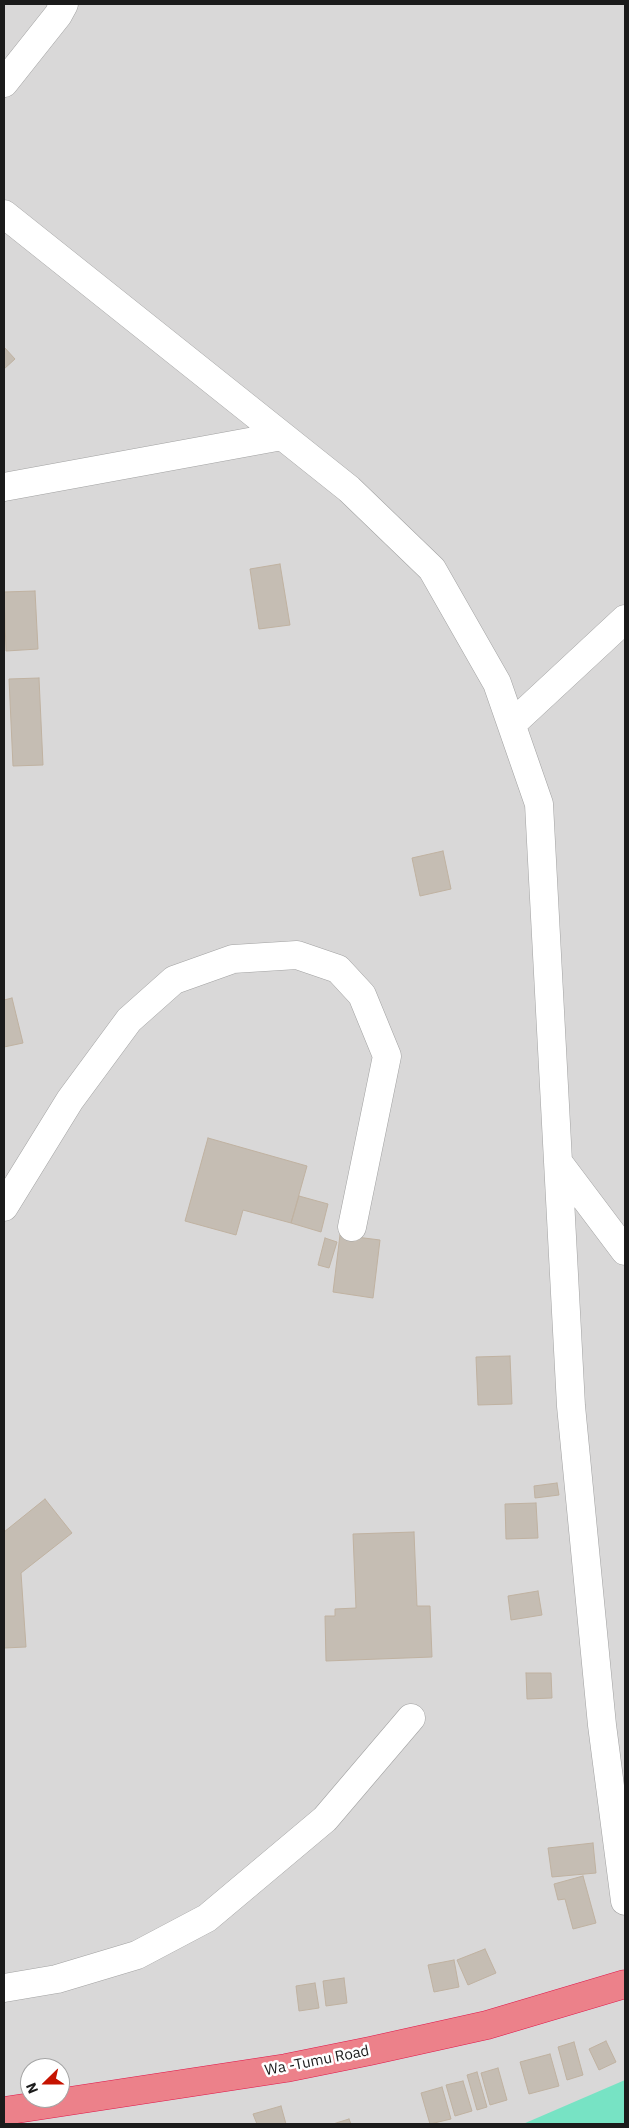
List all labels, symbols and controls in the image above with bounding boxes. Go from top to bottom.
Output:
street label: Wa -Tumu Road [263,2042,371,2080]
north arrow [20,2058,70,2108]
text: N [22,2080,42,2096]

